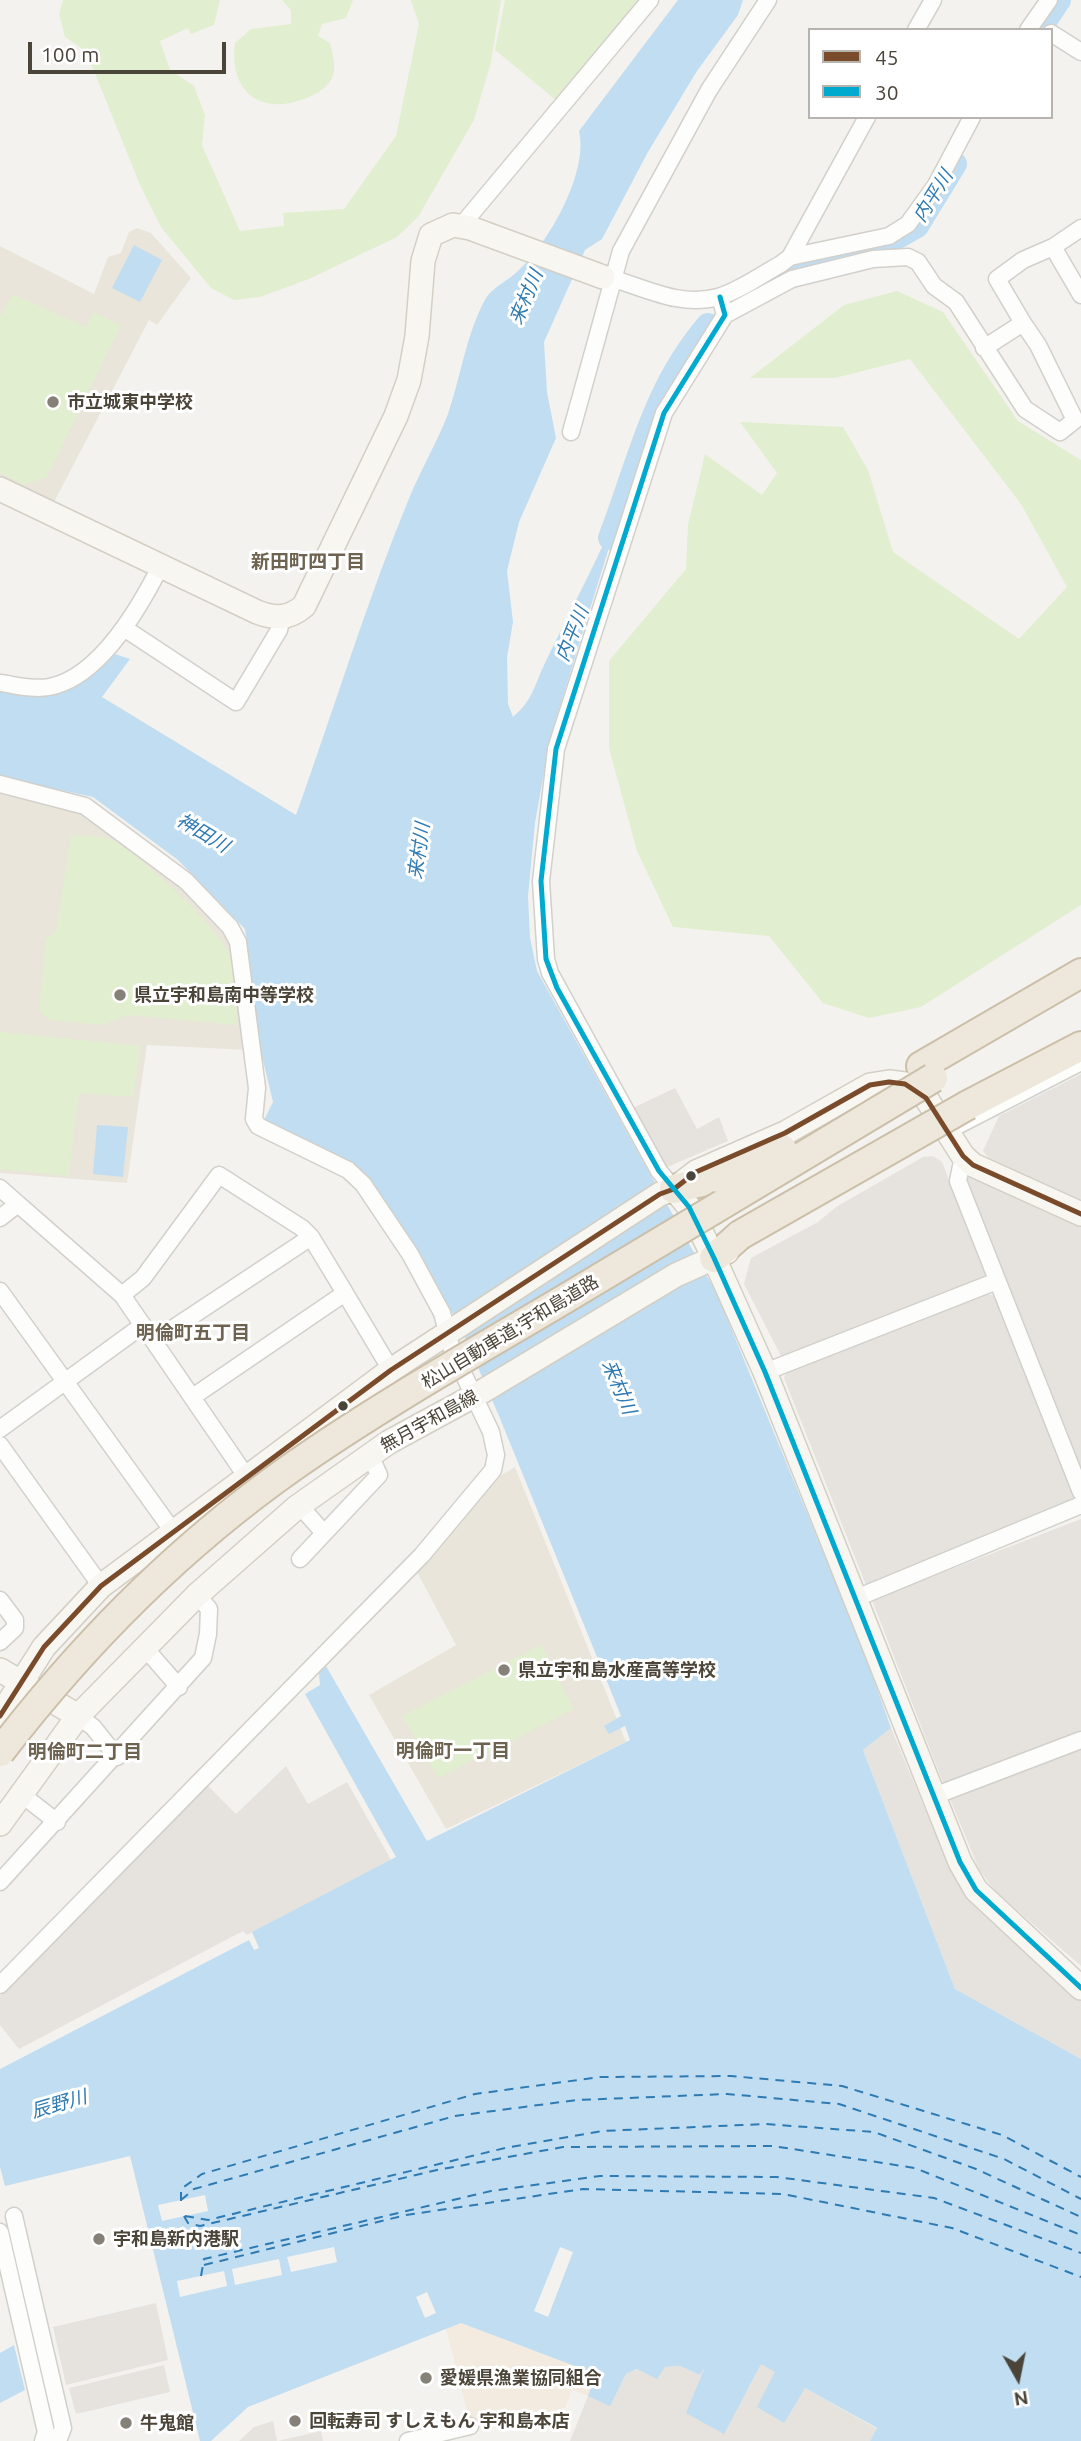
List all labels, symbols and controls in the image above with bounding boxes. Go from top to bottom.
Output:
scale bar [32,28,229,72]
legend [808,28,1053,119]
text: 100 m [41,42,99,66]
text: 45 [875,45,899,69]
text: 30 [875,80,899,104]
water label: 内平川 [908,166,958,226]
water label: 来村川 [504,266,548,328]
place label: 市立城東中学校 [67,391,193,413]
marker: 市立城東中学校 [45,394,61,410]
district label: 新田町四丁目 [251,551,365,573]
water label: 内平川 [551,603,593,665]
water label: 神田川 [173,809,233,857]
water label: 来村川 [404,821,434,881]
place label: 県立宇和島南中等学校 [134,984,314,1006]
marker: 県立宇和島南中等学校 [112,987,128,1003]
unlabelled marker [684,1169,698,1183]
street label: 松山自動車道;宇和島道路 [418,1271,602,1393]
district label: 明倫町五丁目 [136,1322,250,1344]
water label: 来村川 [597,1356,641,1418]
street label: 無月宇和島線 [377,1385,481,1457]
unlabelled marker [336,1399,350,1413]
place label: 県立宇和島水産高等学校 [518,1659,716,1681]
marker: 県立宇和島水産高等学校 [496,1662,512,1678]
district label: 明倫町一丁目 [396,1740,510,1762]
district label: 明倫町二丁目 [28,1741,142,1763]
water label: 辰野川 [28,2085,90,2123]
place label: 宇和島新内港駅 [113,2228,239,2250]
marker: 宇和島新内港駅 [91,2231,107,2247]
north arrow [983,2343,1053,2413]
place label: 愛媛県漁業協同組合 [440,2367,602,2389]
marker: 愛媛県漁業協同組合 [418,2370,434,2386]
text: N [1013,2387,1030,2411]
place label: 回転寿司 すしえもん 宇和島本店 [309,2410,570,2432]
place label: 牛鬼館 [140,2412,194,2434]
marker: 回転寿司 すしえもん 宇和島本店 [287,2413,303,2429]
marker: 牛鬼館 [118,2415,134,2431]

